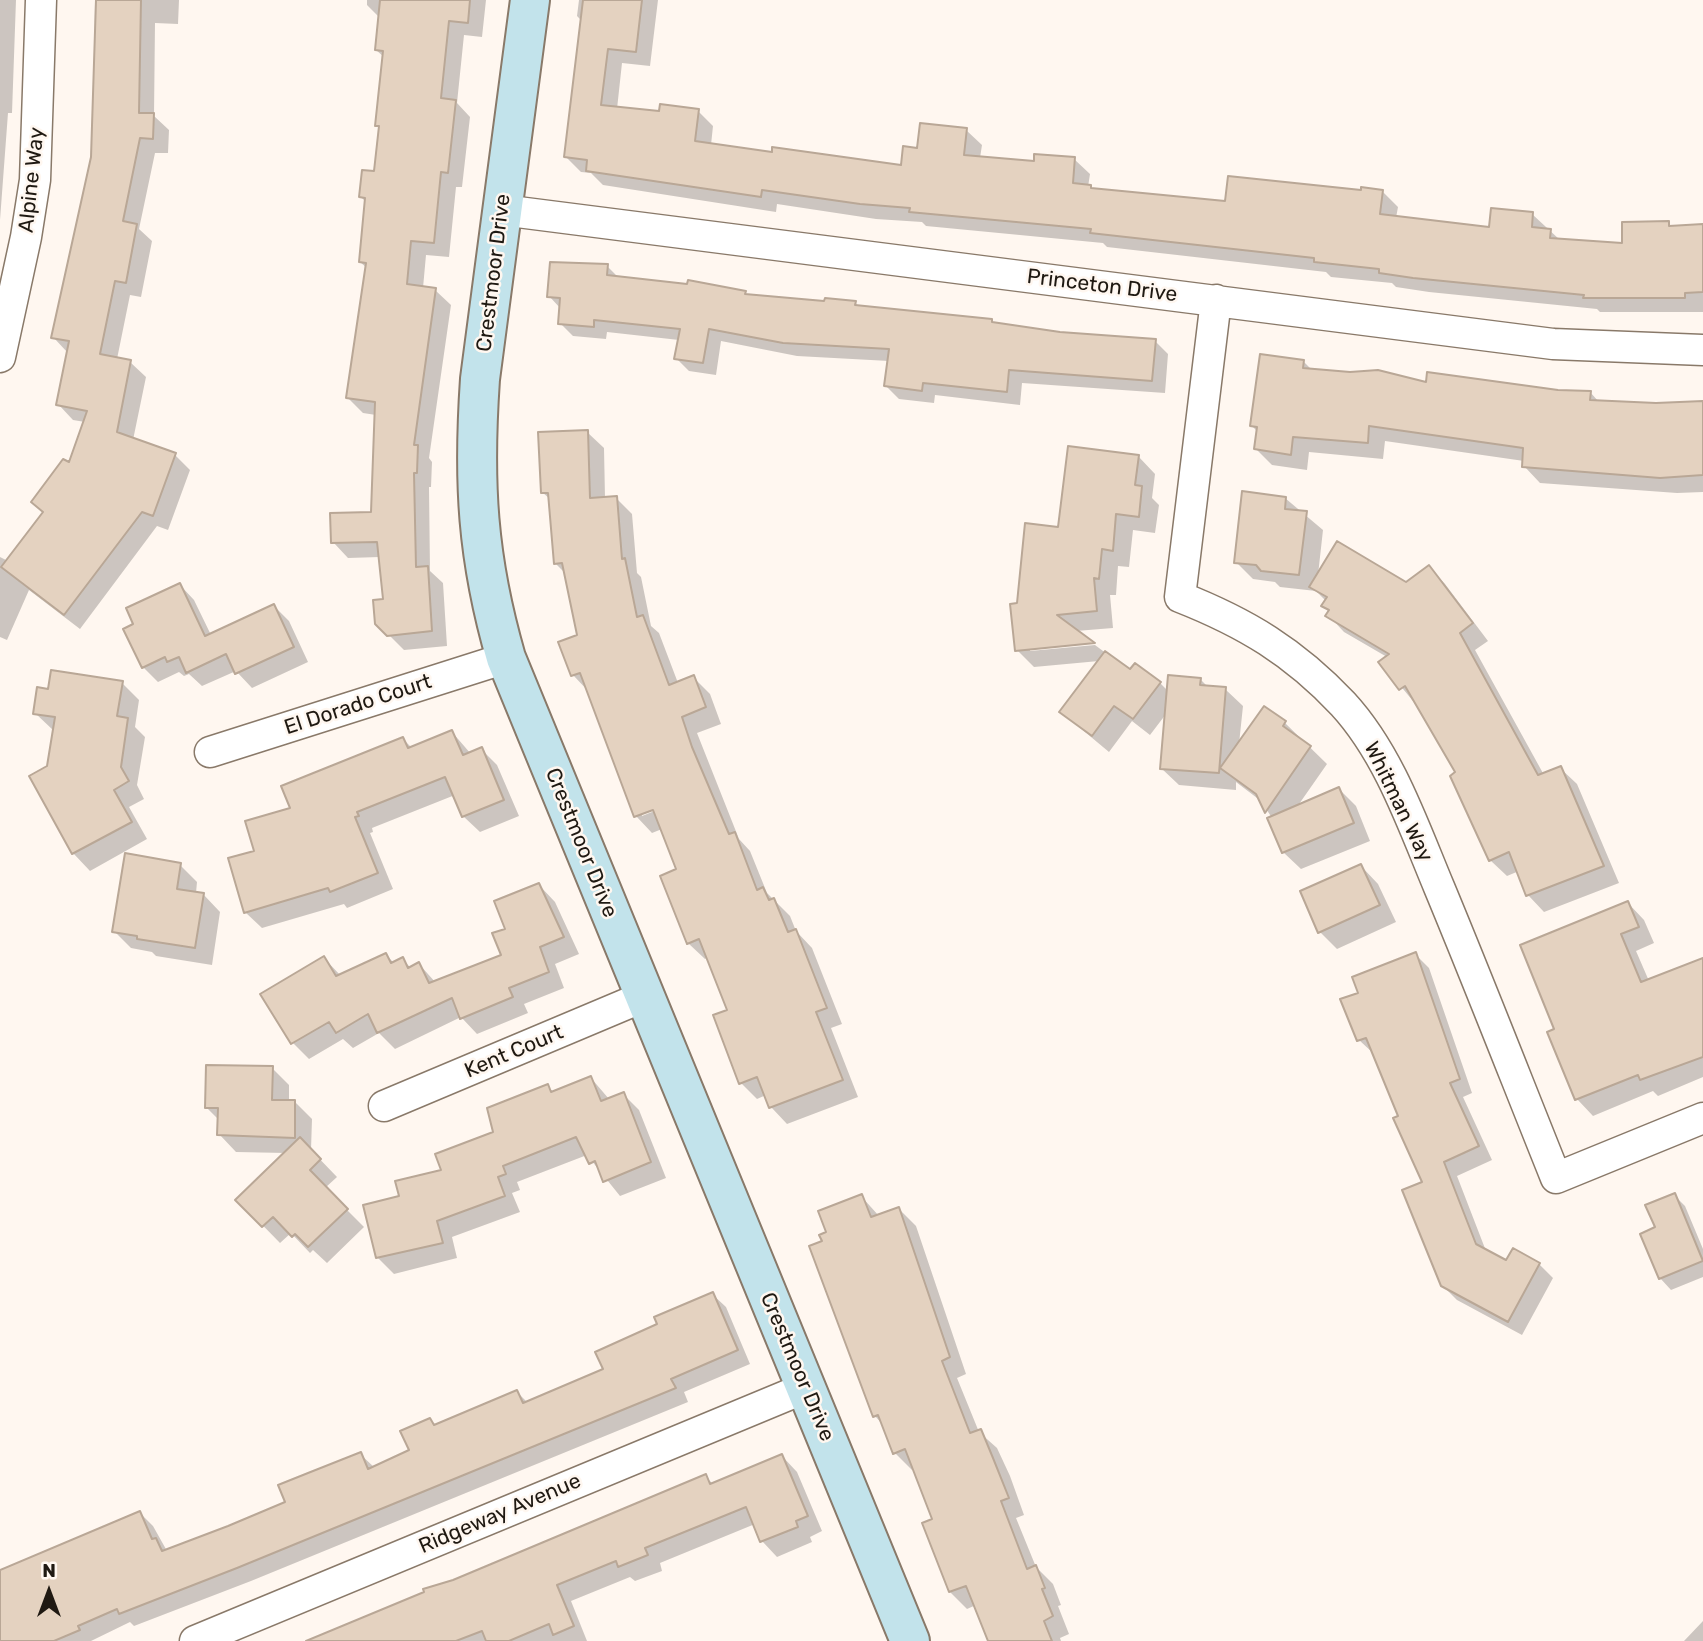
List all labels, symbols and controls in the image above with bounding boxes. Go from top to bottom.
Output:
street label: Alpine Way [14,126,50,234]
street label: Crestmoor Drive [472,193,516,353]
street label: Princeton Drive [1025,264,1179,308]
street label: El Dorado Court [281,669,435,741]
street label: Whitman Way [1358,738,1438,866]
street label: Crestmoor Drive [540,765,622,921]
street label: Kent Court [461,1020,567,1084]
street label: Crestmoor Drive [754,1289,840,1445]
street label: Ridgeway Avenue [415,1469,585,1559]
north arrow [14,1557,84,1627]
text: N [42,1559,56,1582]

